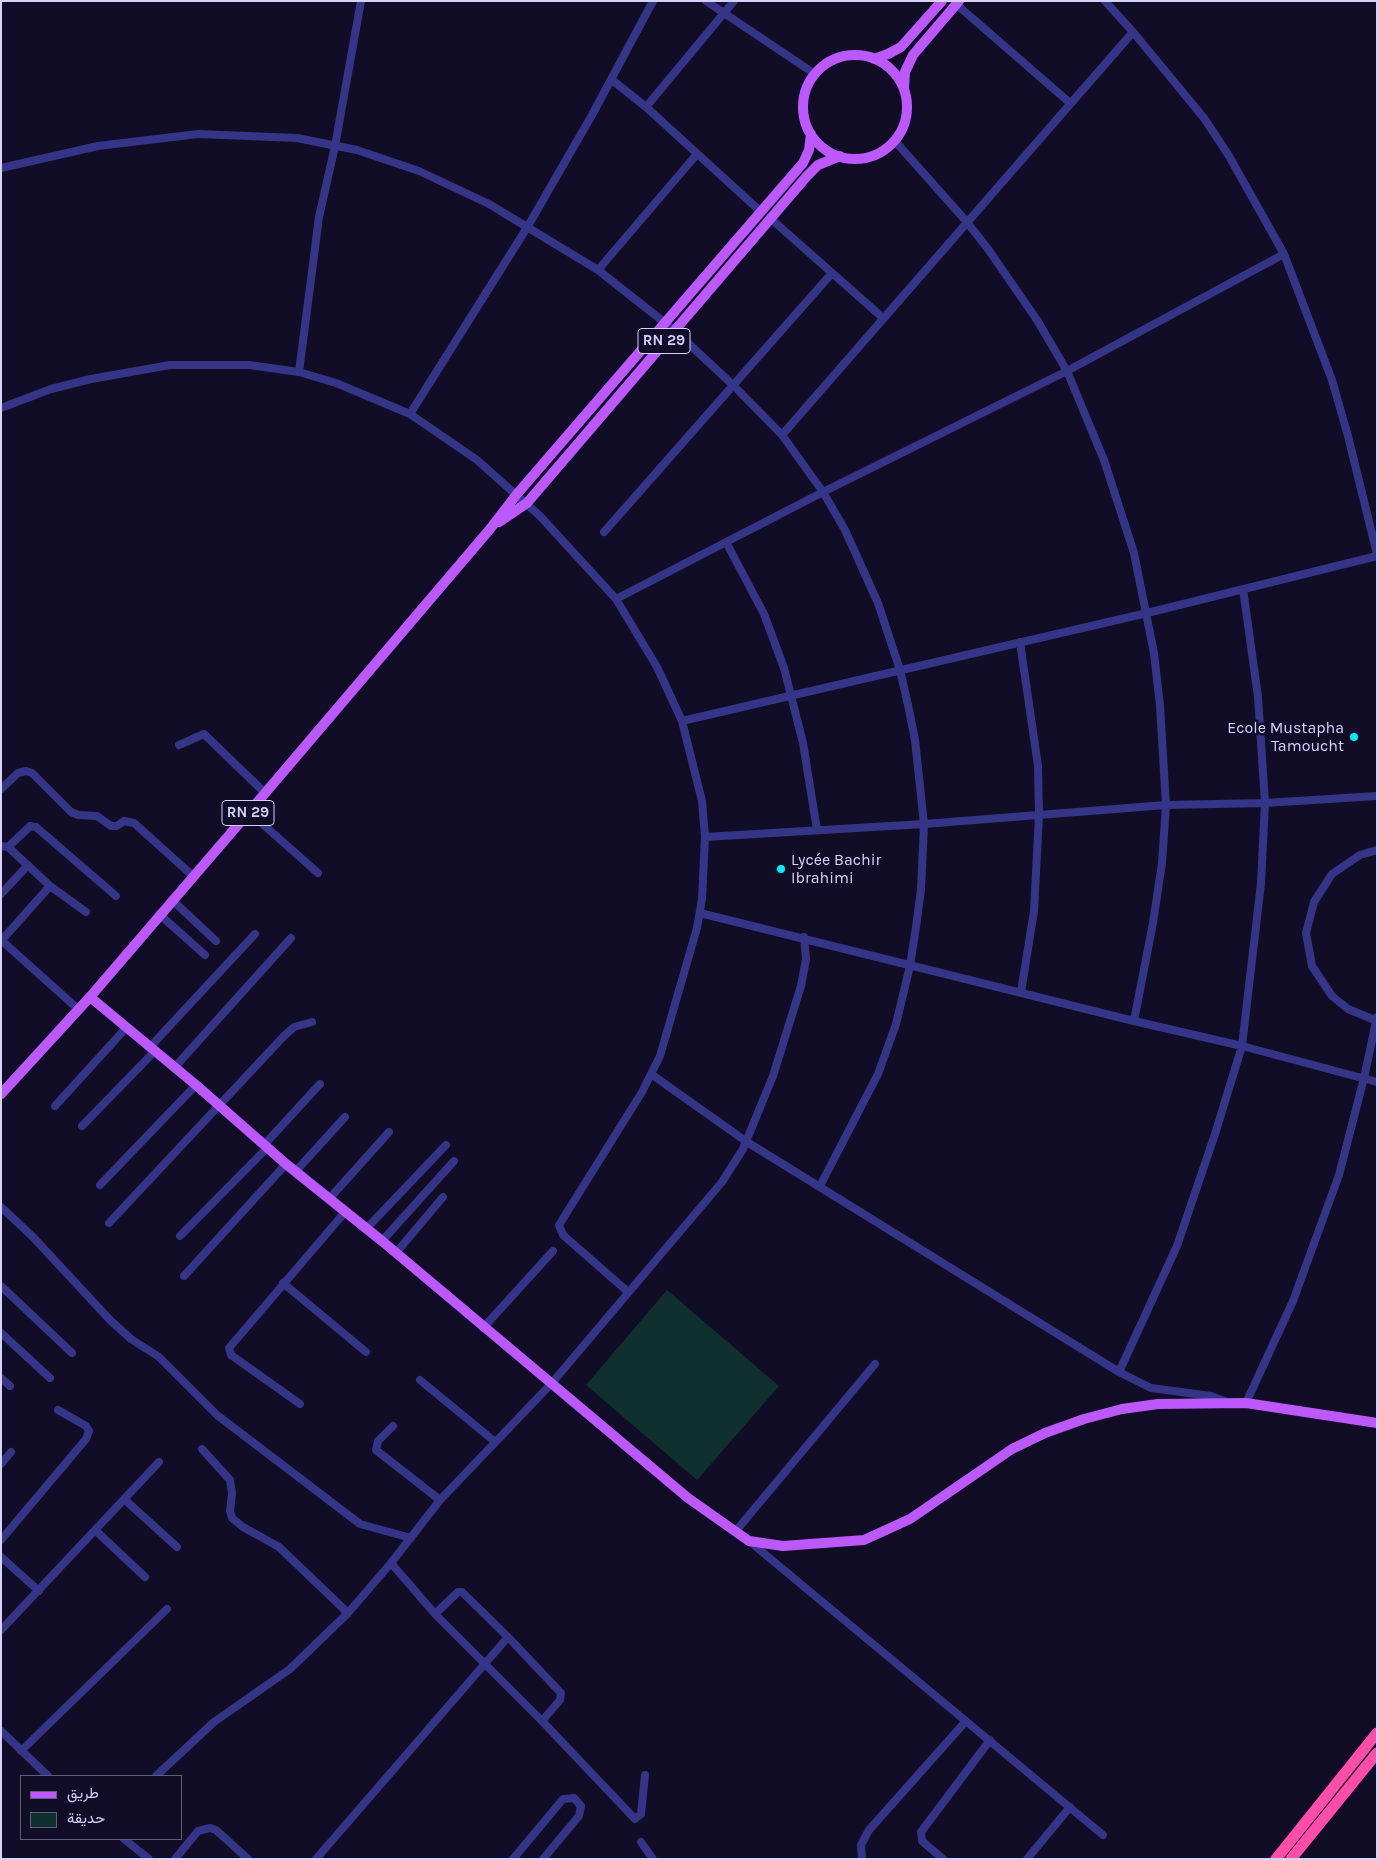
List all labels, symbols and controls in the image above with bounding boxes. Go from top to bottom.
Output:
road number: RN 29 [638,328,690,354]
place label: Ecole Mustapha Tamoucht [1227,718,1344,756]
marker: Ecole Mustapha Tamoucht [1348,731,1360,743]
road number: RN 29 [222,800,274,826]
place label: Lycée Bachir Ibrahimi [791,850,881,888]
marker: Lycée Bachir Ibrahimi [775,863,787,875]
legend [20,1775,182,1840]
text: طريق [67,1784,99,1802]
text: حديقة [67,1809,105,1827]

